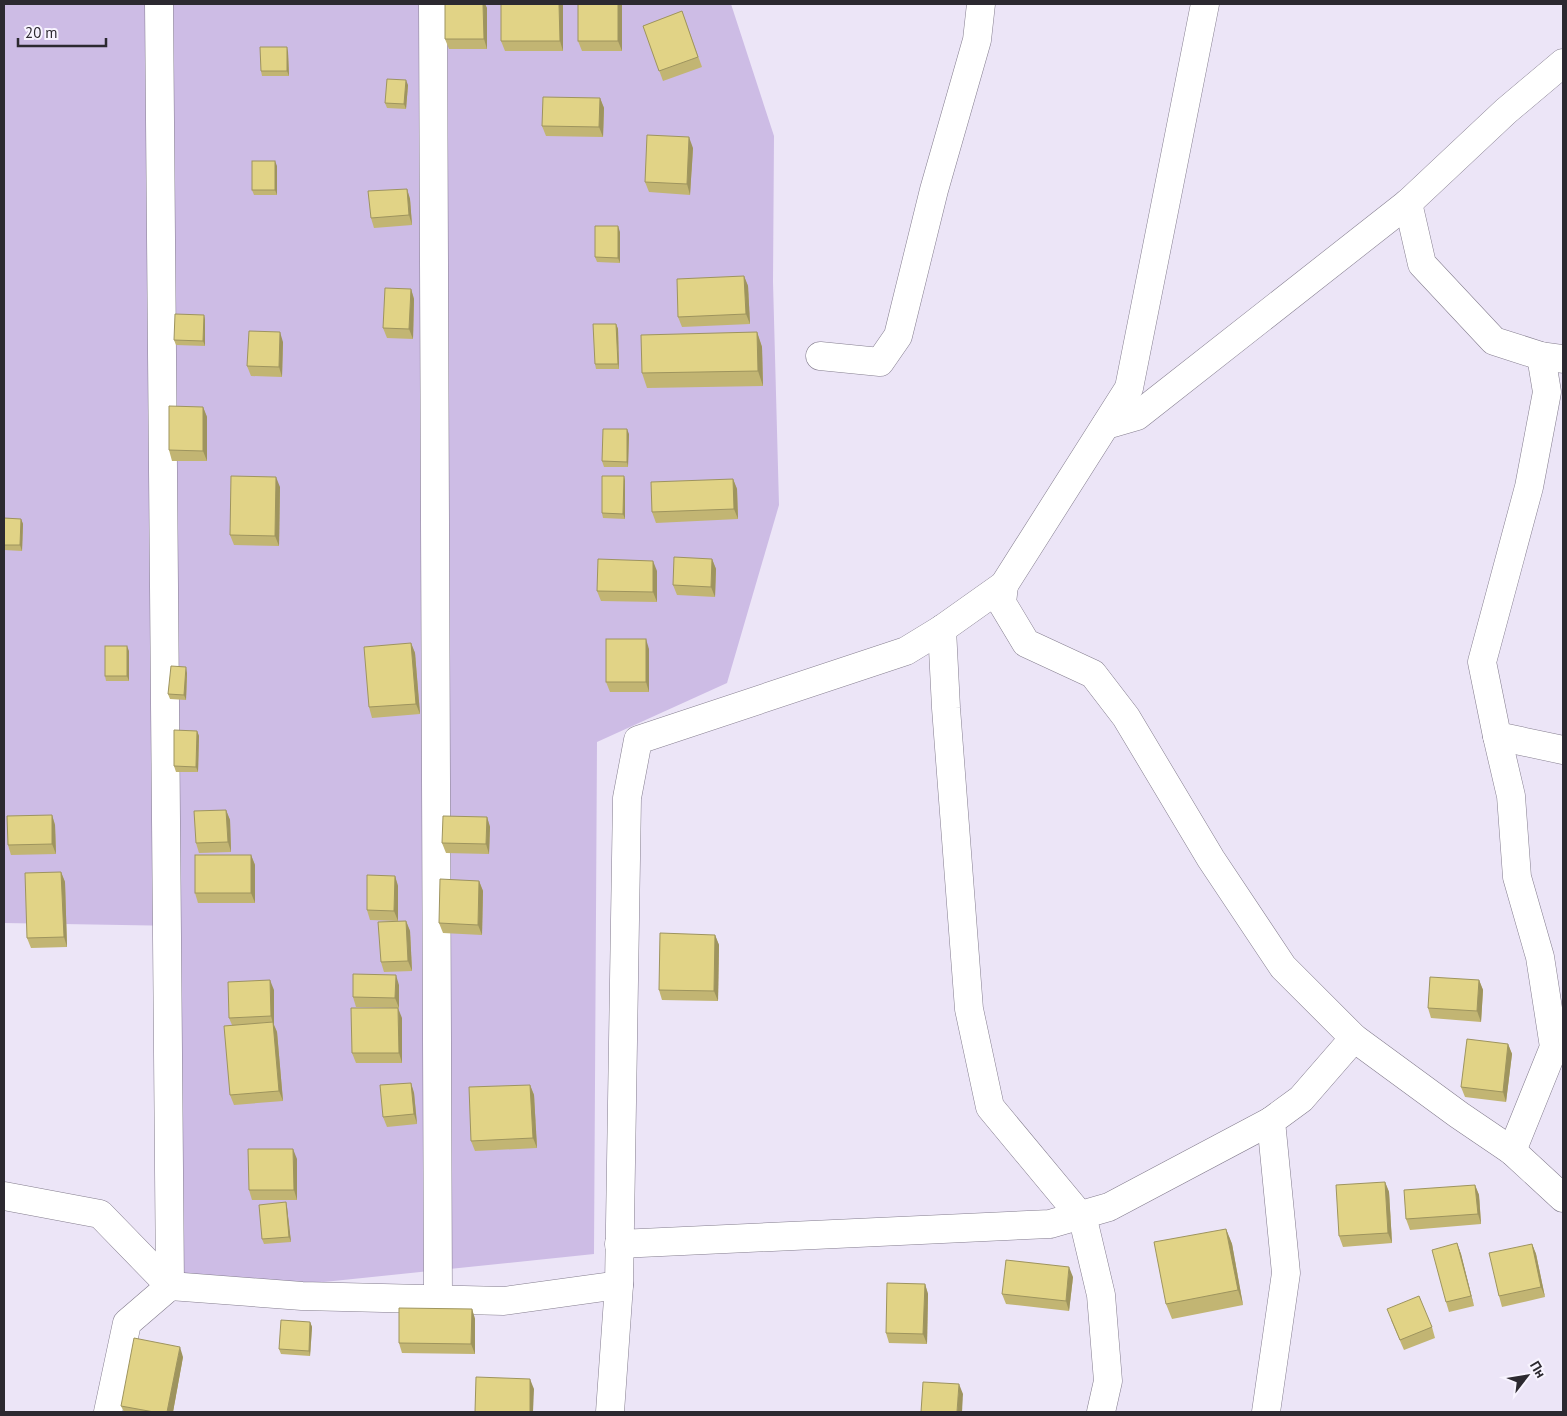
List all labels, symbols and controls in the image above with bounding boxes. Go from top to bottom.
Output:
scale bar [18,15,105,47]
text: 20 m [25,23,58,42]
north arrow [1502,1351,1552,1401]
text: Пн [1526,1358,1550,1381]

